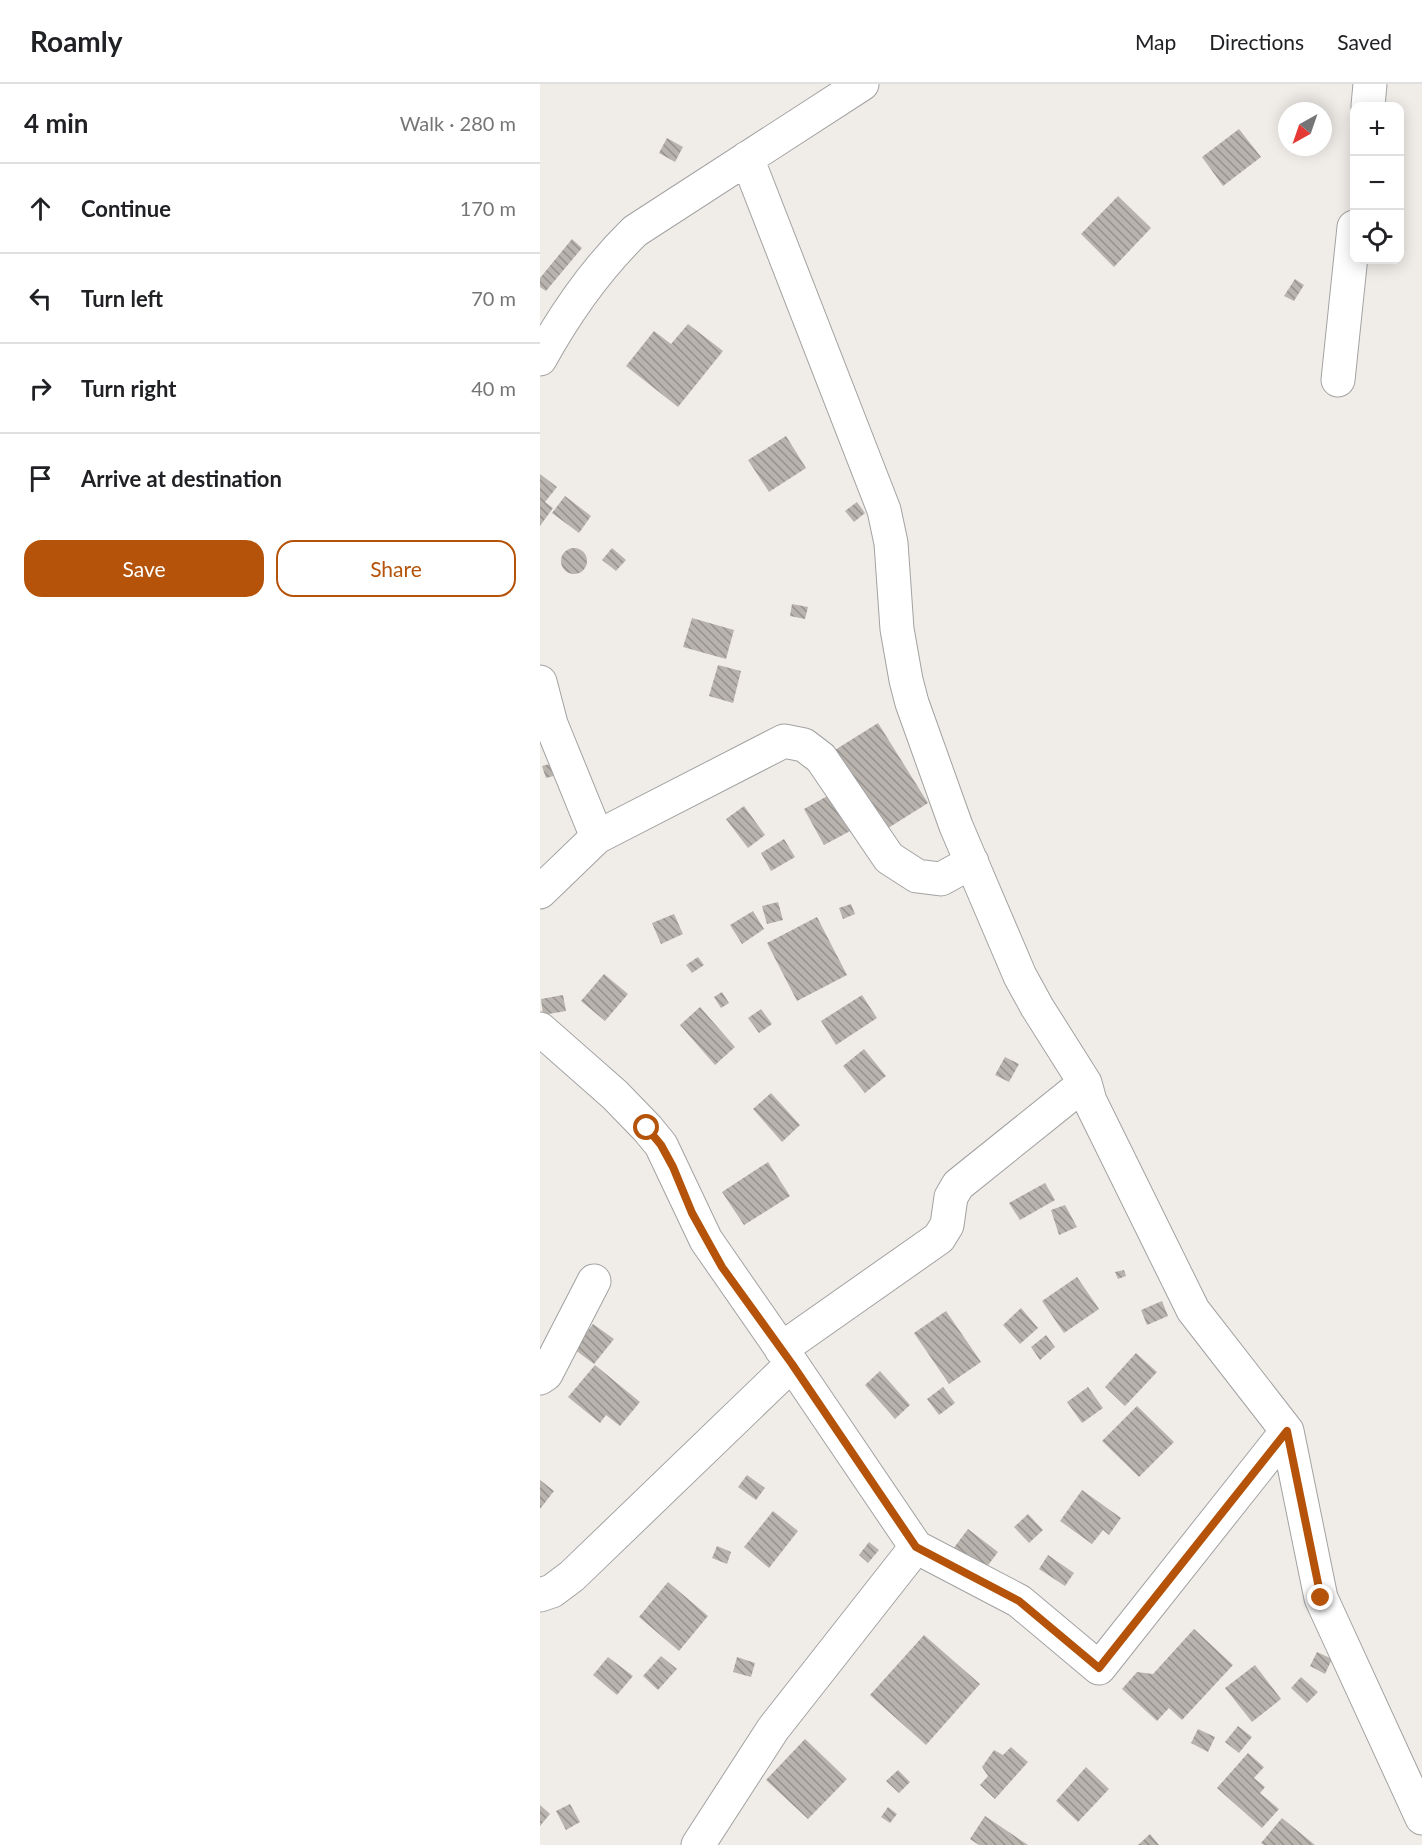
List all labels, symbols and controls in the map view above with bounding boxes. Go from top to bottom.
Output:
text: Roamly [30,24,123,58]
text: Map [1135,29,1176,54]
text: Directions [1209,29,1304,54]
text: Saved [1337,29,1392,54]
north arrow [1278,102,1332,156]
map controls [1350,102,1404,264]
button: + [1350,102,1404,156]
text: 4 min [24,107,88,139]
text: Walk · 280 m [400,111,516,135]
button: − [1350,156,1404,210]
icon: ahead [24,192,57,225]
text: Continue [81,195,171,222]
text: 170 m [460,196,516,220]
button: locate [1350,210,1404,264]
icon: left [24,282,57,315]
text: Turn left [81,285,163,312]
text: 70 m [471,286,516,310]
icon: right [24,372,57,405]
text: Turn right [81,375,176,402]
text: 40 m [471,376,516,400]
icon: arrive [24,462,57,495]
text: Arrive at destination [81,465,282,492]
button: Save [24,540,264,597]
button: Share [276,540,516,597]
route start [633,1114,659,1140]
route end [1307,1584,1333,1610]

